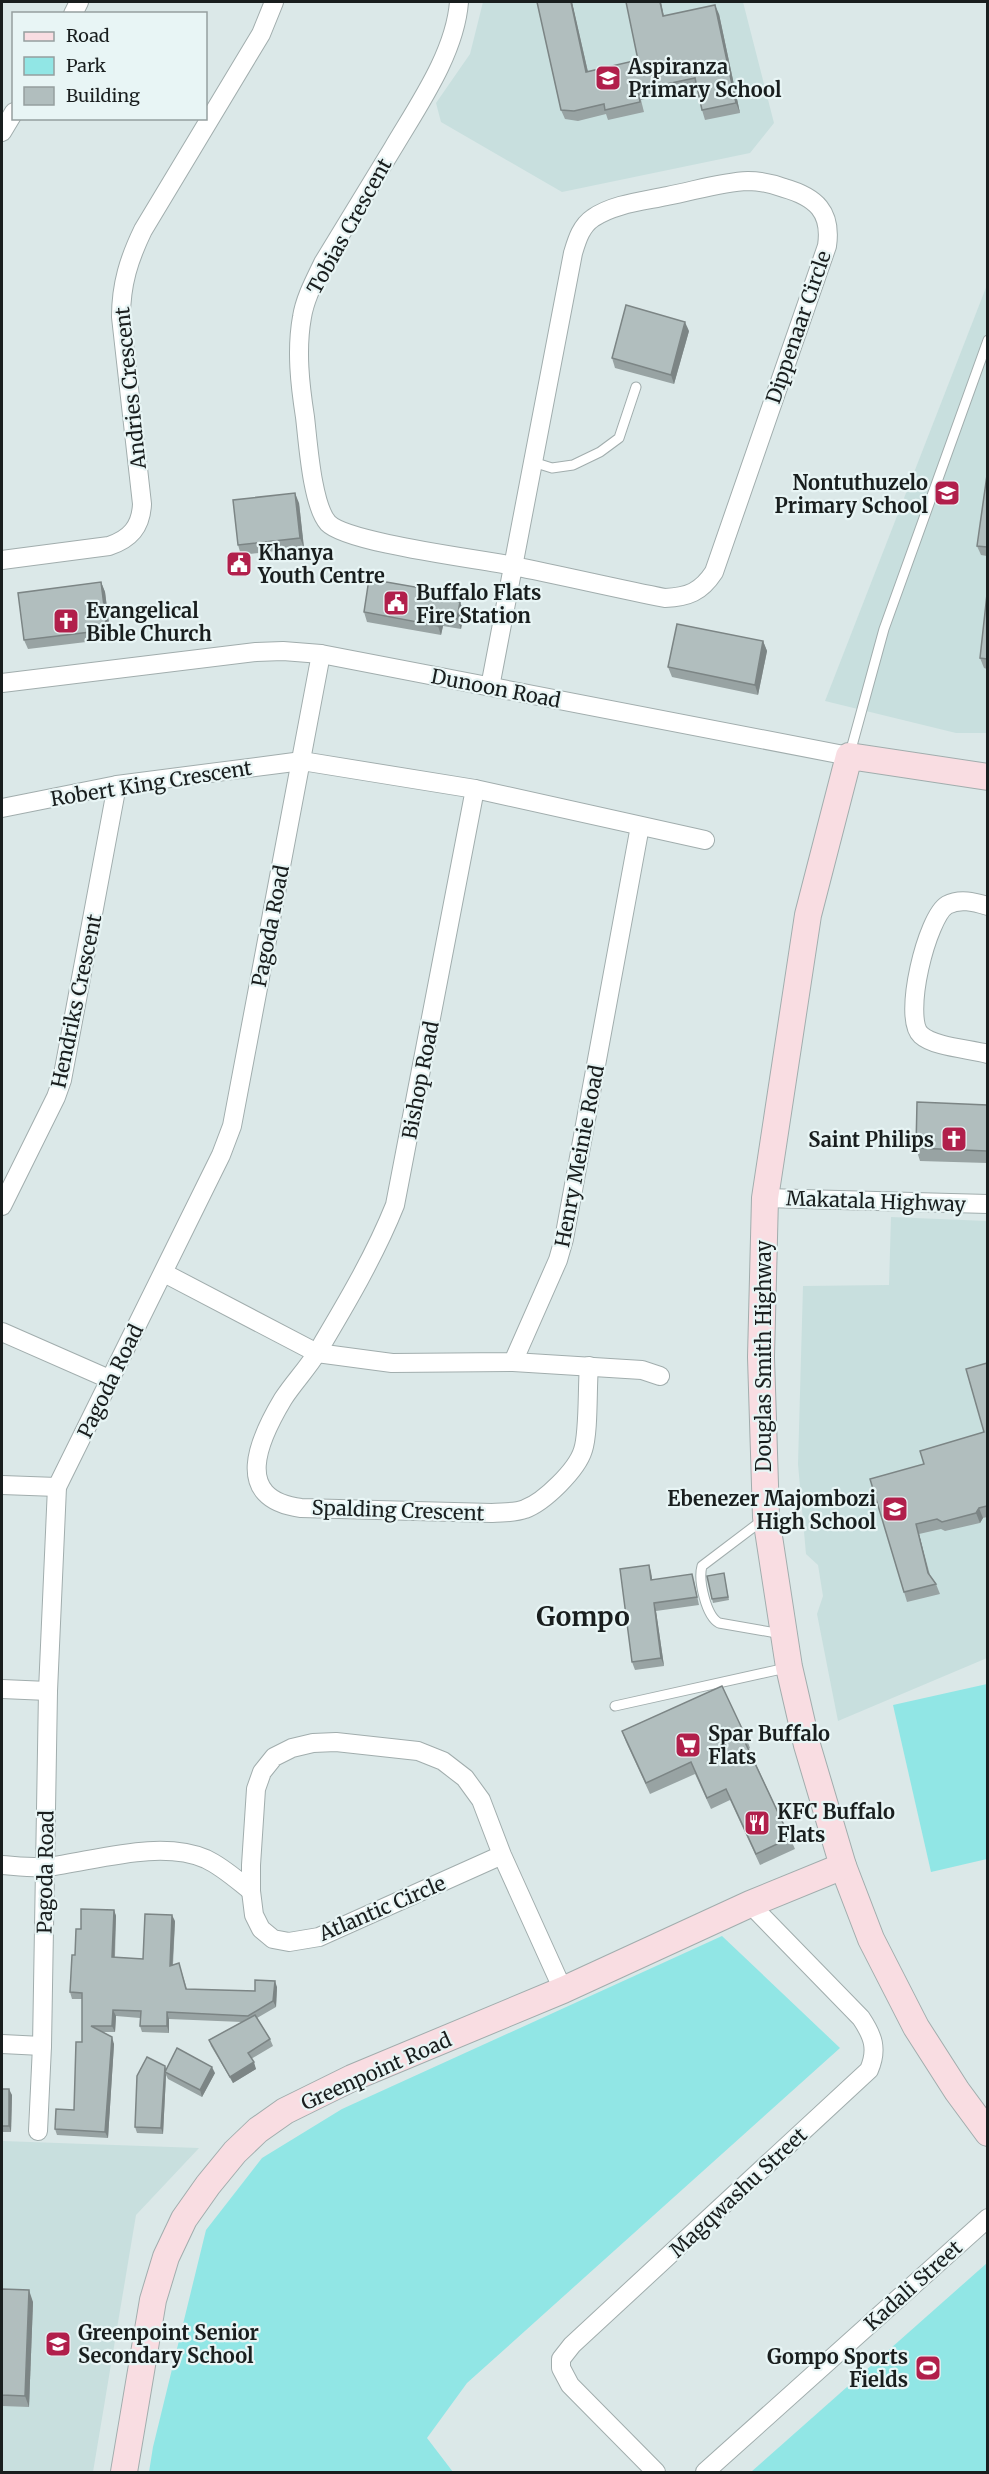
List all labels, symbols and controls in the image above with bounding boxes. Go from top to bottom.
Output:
legend [12,12,207,120]
text: Road [66,24,110,47]
text: Park [66,54,107,77]
place label: Aspiranza Primary School [627,54,782,102]
school or university icon: Aspiranza Primary School [593,63,623,93]
text: Building [66,84,140,107]
street label: Tobias Crescent [301,154,397,298]
street label: Dippenaar Circle [760,247,836,407]
street label: Andries Crescent [109,305,151,471]
place label: Nontuthuzelo Primary School [775,470,928,518]
school or university icon: Nontuthuzelo Primary School [932,478,962,508]
place label: Khanya Youth Centre [257,540,385,588]
public building icon: Khanya Youth Centre [224,549,254,579]
place label: Buffalo Flats Fire Station [416,580,541,628]
public building icon: Buffalo Flats Fire Station [381,588,411,618]
place label: Evangelical Bible Church [86,598,212,646]
church icon: Evangelical Bible Church [51,606,81,636]
street label: Dunoon Road [429,663,563,713]
street label: Robert King Crescent [49,755,254,811]
street label: Pagoda Road [246,863,294,989]
street label: Hendriks Crescent [45,912,107,1090]
street label: Bishop Road [396,1019,444,1141]
street label: Henry Meinie Road [549,1063,609,1249]
church icon: Saint Philips [939,1124,969,1154]
place label: Saint Philips [808,1127,934,1152]
street label: Makatala Highway [786,1185,967,1217]
street label: Douglas Smith Highway [751,1240,776,1472]
street label: Pagoda Road [72,1320,148,1442]
place label: Ebenezer Majombozi High School [667,1486,876,1534]
street label: Spalding Crescent [311,1494,485,1526]
school or university icon: Ebenezer Majombozi High School [880,1494,910,1524]
district label: Gompo [536,1600,630,1633]
place label: Spar Buffalo Flats [708,1721,830,1769]
supermarket icon: Spar Buffalo Flats [673,1730,703,1760]
place label: KFC Buffalo Flats [777,1799,895,1847]
restaurant icon: KFC Buffalo Flats [742,1808,772,1838]
street label: Pagoda Road [31,1810,59,1934]
street label: Atlantic Circle [314,1870,449,1946]
street label: Greenpoint Road [297,2027,455,2115]
street label: Magqwashu Street [664,2122,812,2262]
street label: Kadali Street [859,2234,967,2335]
place label: Greenpoint Senior Secondary School [78,2320,259,2368]
school or university icon: Greenpoint Senior Secondary School [43,2329,73,2359]
place label: Gompo Sports Fields [767,2344,908,2392]
sports icon: Gompo Sports Fields [913,2353,943,2383]

